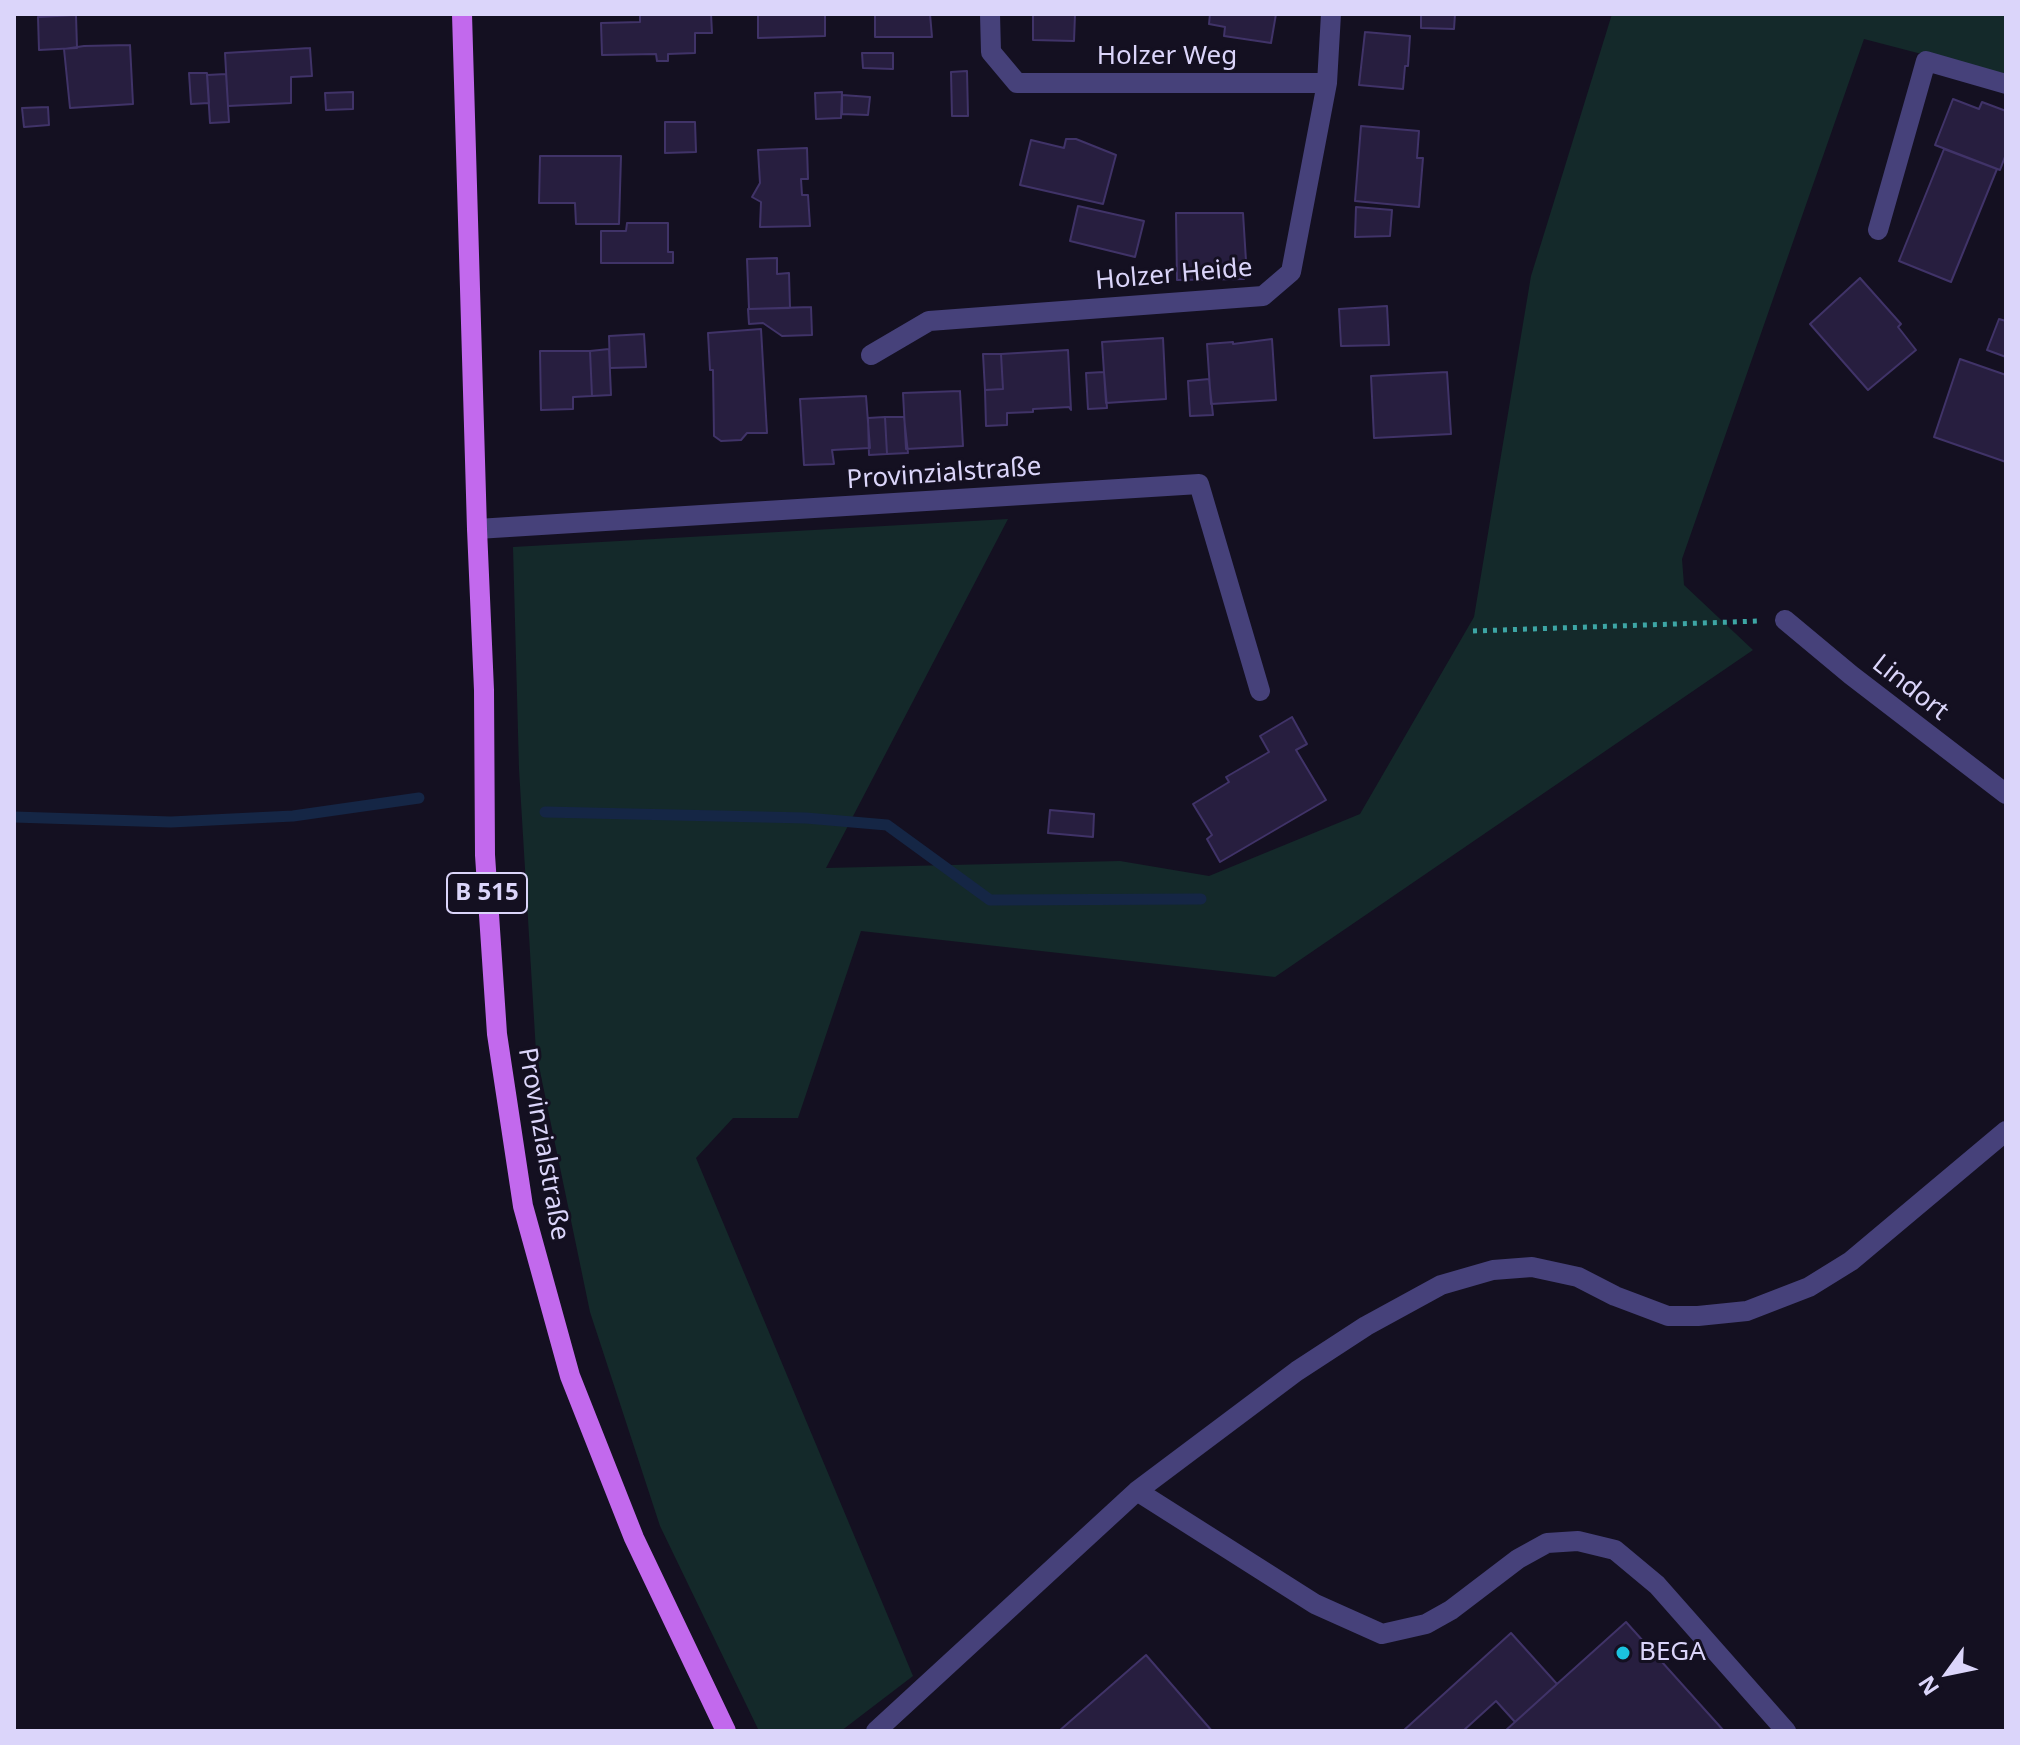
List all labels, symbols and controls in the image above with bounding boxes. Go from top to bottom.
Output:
street label: Holzer Weg [1097,41,1237,73]
street label: Holzer Heide [1094,253,1254,297]
street label: Provinzialstraße [846,452,1042,496]
street label: Lindort [1866,649,1954,727]
road number: B 515 [447,873,527,913]
street label: Provinzialstraße [511,1045,575,1243]
north arrow [1908,1633,1988,1713]
place label: BEGA [1639,1637,1706,1669]
marker: BEGA [1614,1644,1632,1662]
text: N [1910,1670,1945,1702]

